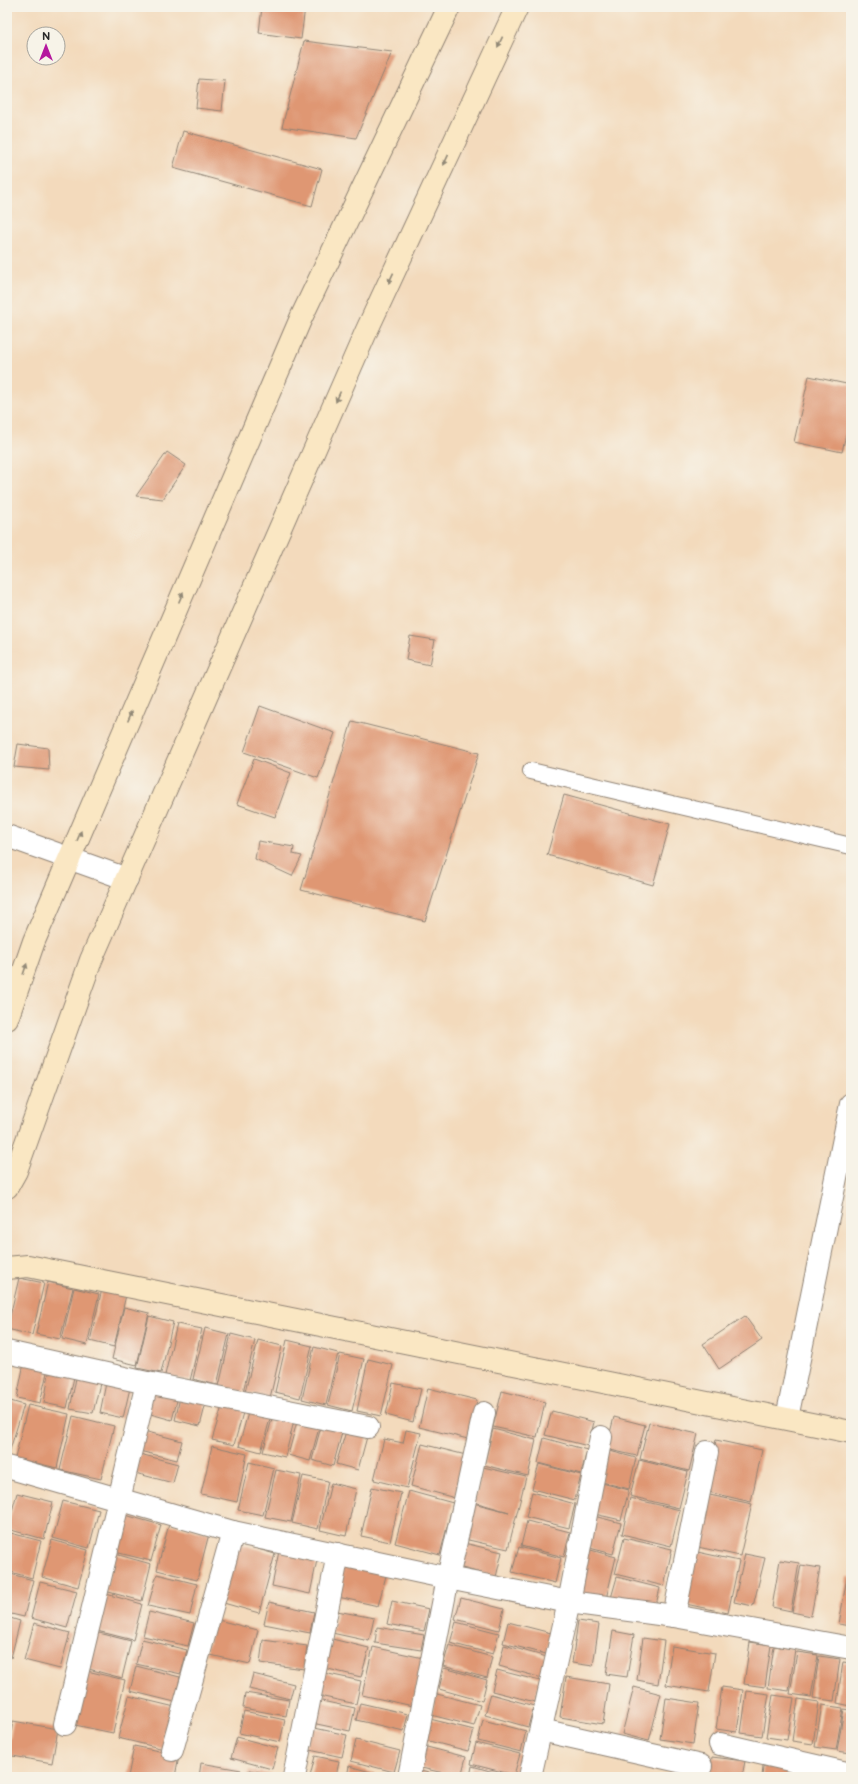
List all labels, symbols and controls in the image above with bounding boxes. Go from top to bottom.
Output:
north arrow [26,26,66,66]
text: N [42,30,50,43]
one-way arrow [497,37,503,49]
one-way arrow [443,155,449,166]
one-way arrow [388,272,394,284]
one-way arrow [334,391,340,403]
one-way arrow [179,590,185,602]
one-way arrow [128,710,134,722]
one-way arrow [77,829,83,841]
one-way arrow [22,962,28,974]

